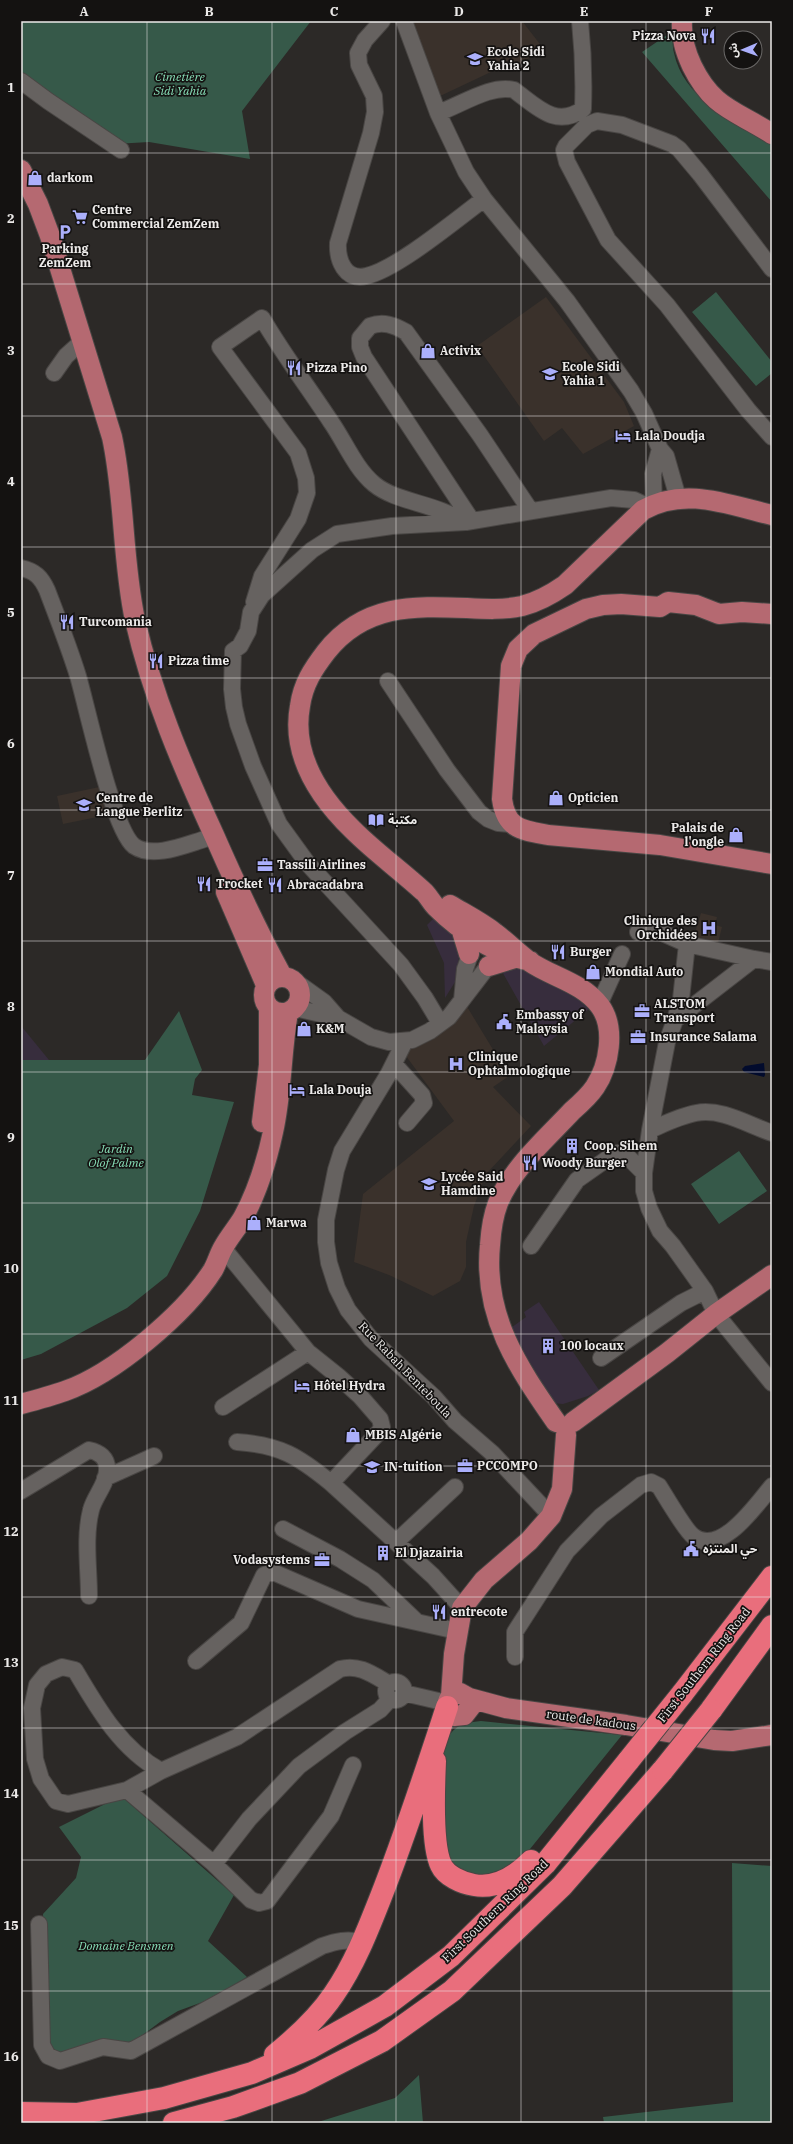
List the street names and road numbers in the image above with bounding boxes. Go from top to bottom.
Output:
street label: Rue Rabah Benteboula [356,1319,455,1421]
street label: First Southern Ring Road [654,1604,753,1725]
street label: route de kadous [545,1706,637,1733]
street label: First Southern Ring Road [438,1856,551,1965]

